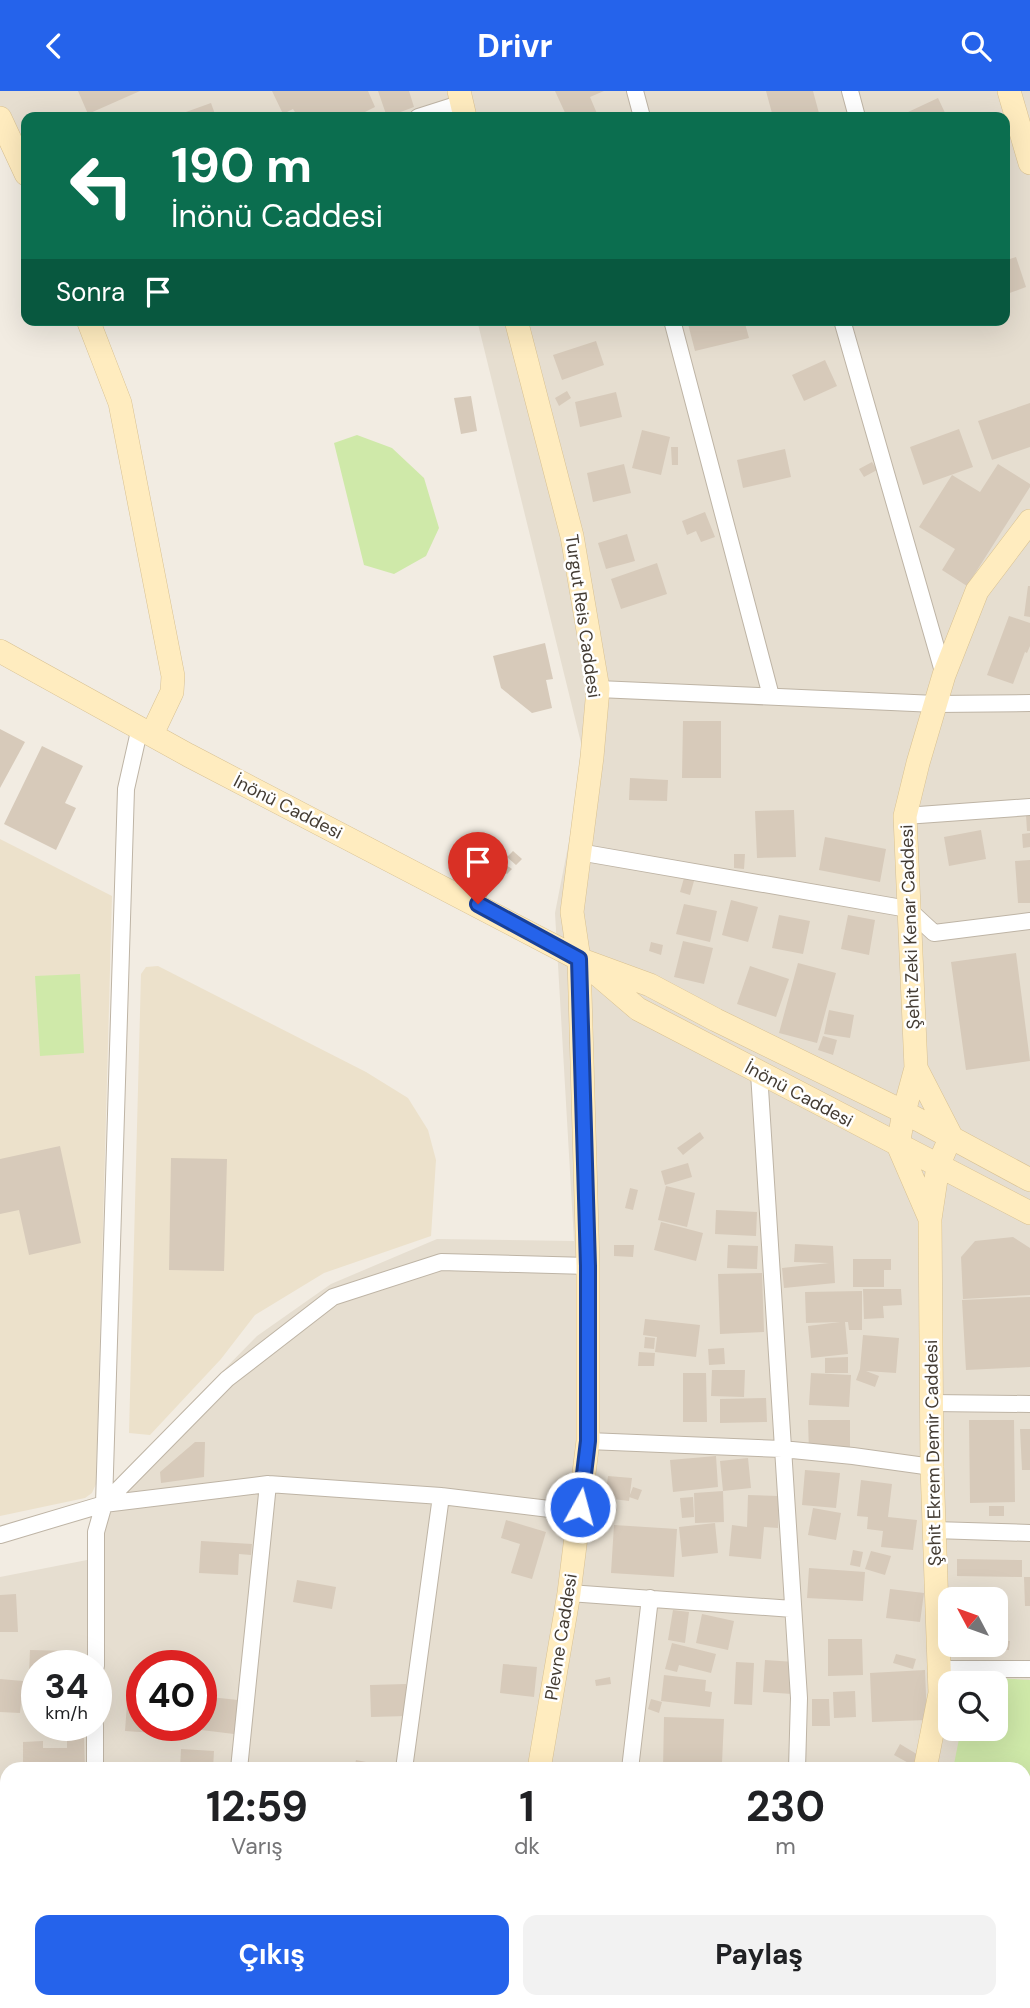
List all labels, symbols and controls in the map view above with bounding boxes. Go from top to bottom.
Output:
text: Drivr [477,25,553,67]
icon: back [35,27,73,65]
icon: search [957,27,995,65]
text: 190 m [171,133,312,197]
icon: left [56,140,147,231]
text: İnönü Caddesi [171,195,383,237]
icon: arrive [139,273,177,311]
text: Sonra [56,275,125,309]
street label: Turgut Reis Caddesi [560,533,606,699]
street label: İnönü Caddesi [229,769,347,845]
street label: Şehit Zeki Kenar Caddesi [894,824,926,1030]
pin [448,832,508,904]
icon: arrive [459,843,497,881]
street label: İnönü Caddesi [741,1055,857,1133]
street label: Şehit Ekrem Demir Caddesi [919,1340,947,1566]
position arrow [543,1470,617,1544]
street label: Plevne Caddesi [539,1572,583,1702]
north arrow [938,1587,1008,1657]
map controls [938,1587,1008,1741]
speed limit sign: 40 [126,1650,217,1741]
text: 34 [45,1663,88,1709]
button: search [938,1671,1008,1741]
text: km/h [45,1701,88,1725]
text: 12:59 [206,1779,308,1834]
text: 1 [519,1779,535,1834]
text: 230 [746,1779,825,1834]
text: Varış [231,1831,283,1861]
text: dk [514,1831,540,1861]
text: m [775,1831,796,1861]
button: Çıkış [35,1915,509,1995]
button: Paylaş [523,1915,996,1995]

